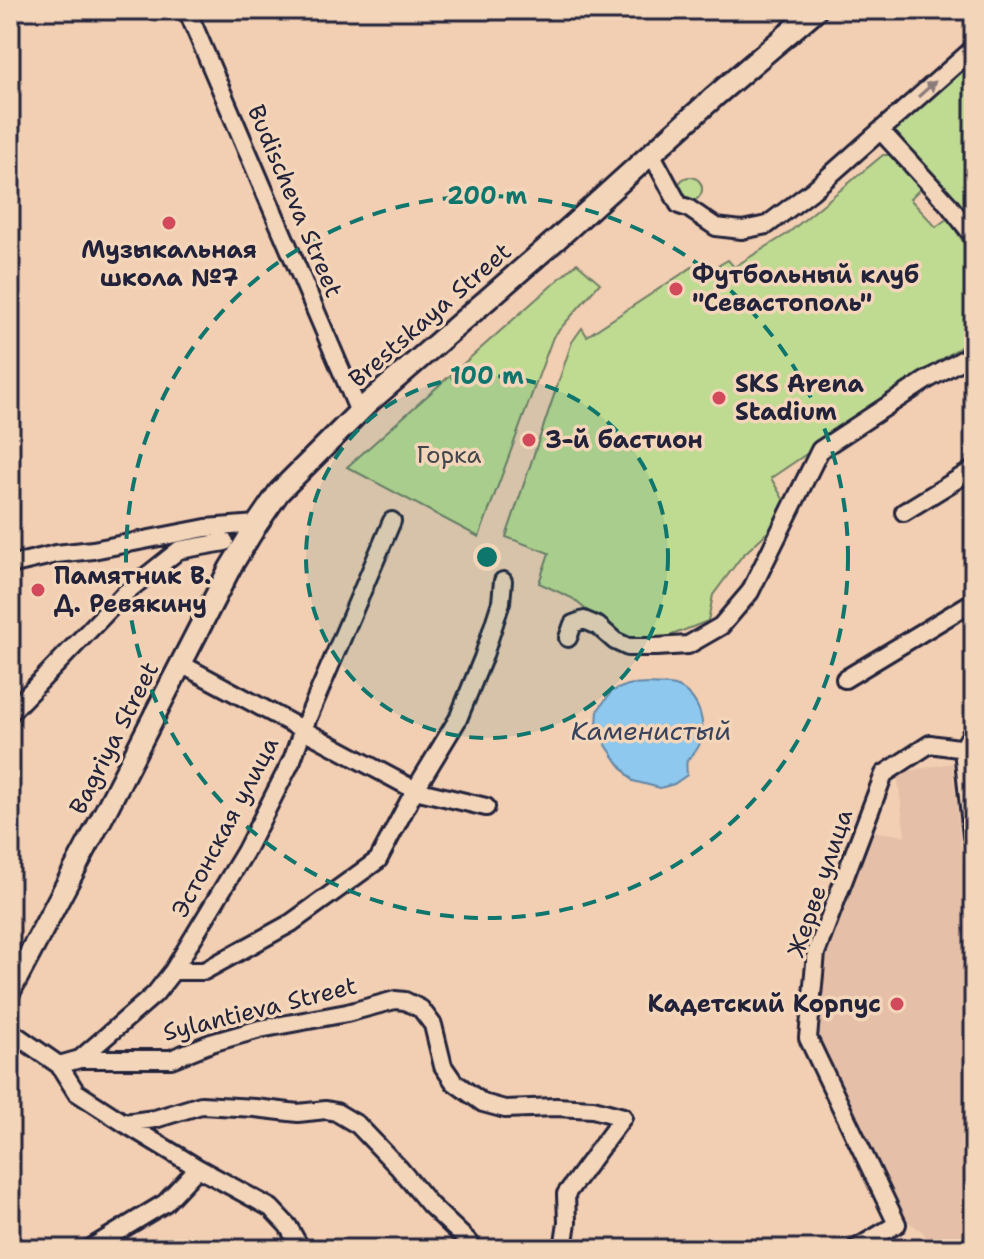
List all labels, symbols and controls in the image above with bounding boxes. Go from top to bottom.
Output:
one-way arrow [918,81,937,99]
street label: Budischeva Street [240,100,350,302]
text: 200 m [447,180,527,212]
marker: Музыкальная школа №7 [160,214,178,232]
place label: Музыкальная школа №7 [81,234,257,294]
street label: Brestskaya Street [342,236,518,394]
place label: Футбольный клуб "Севастополь" [692,259,919,319]
marker: Футбольный клуб "Севастополь" [667,280,685,298]
text: 100 m [450,360,524,392]
place label: SKS Arena Stadium [735,368,864,428]
marker: SKS Arena Stadium [710,389,728,407]
place label: 3-й бастион [545,424,703,456]
marker: 3-й бастион [520,431,538,449]
park label: Горка [417,439,482,471]
centre of rings [473,543,501,571]
place label: Памятник В. Д. Ревякину [54,560,211,620]
marker: Памятник В. Д. Ревякину [29,581,47,599]
street label: Bagriya Street [62,656,166,820]
water label: Каменистый [571,713,731,748]
street label: Эстонская улица [164,731,286,923]
street label: Жерве улица [780,805,860,961]
street label: Sylantieva Street [160,969,360,1049]
place label: Кадетский Корпус [648,988,881,1020]
marker: Кадетский Корпус [888,995,906,1013]

